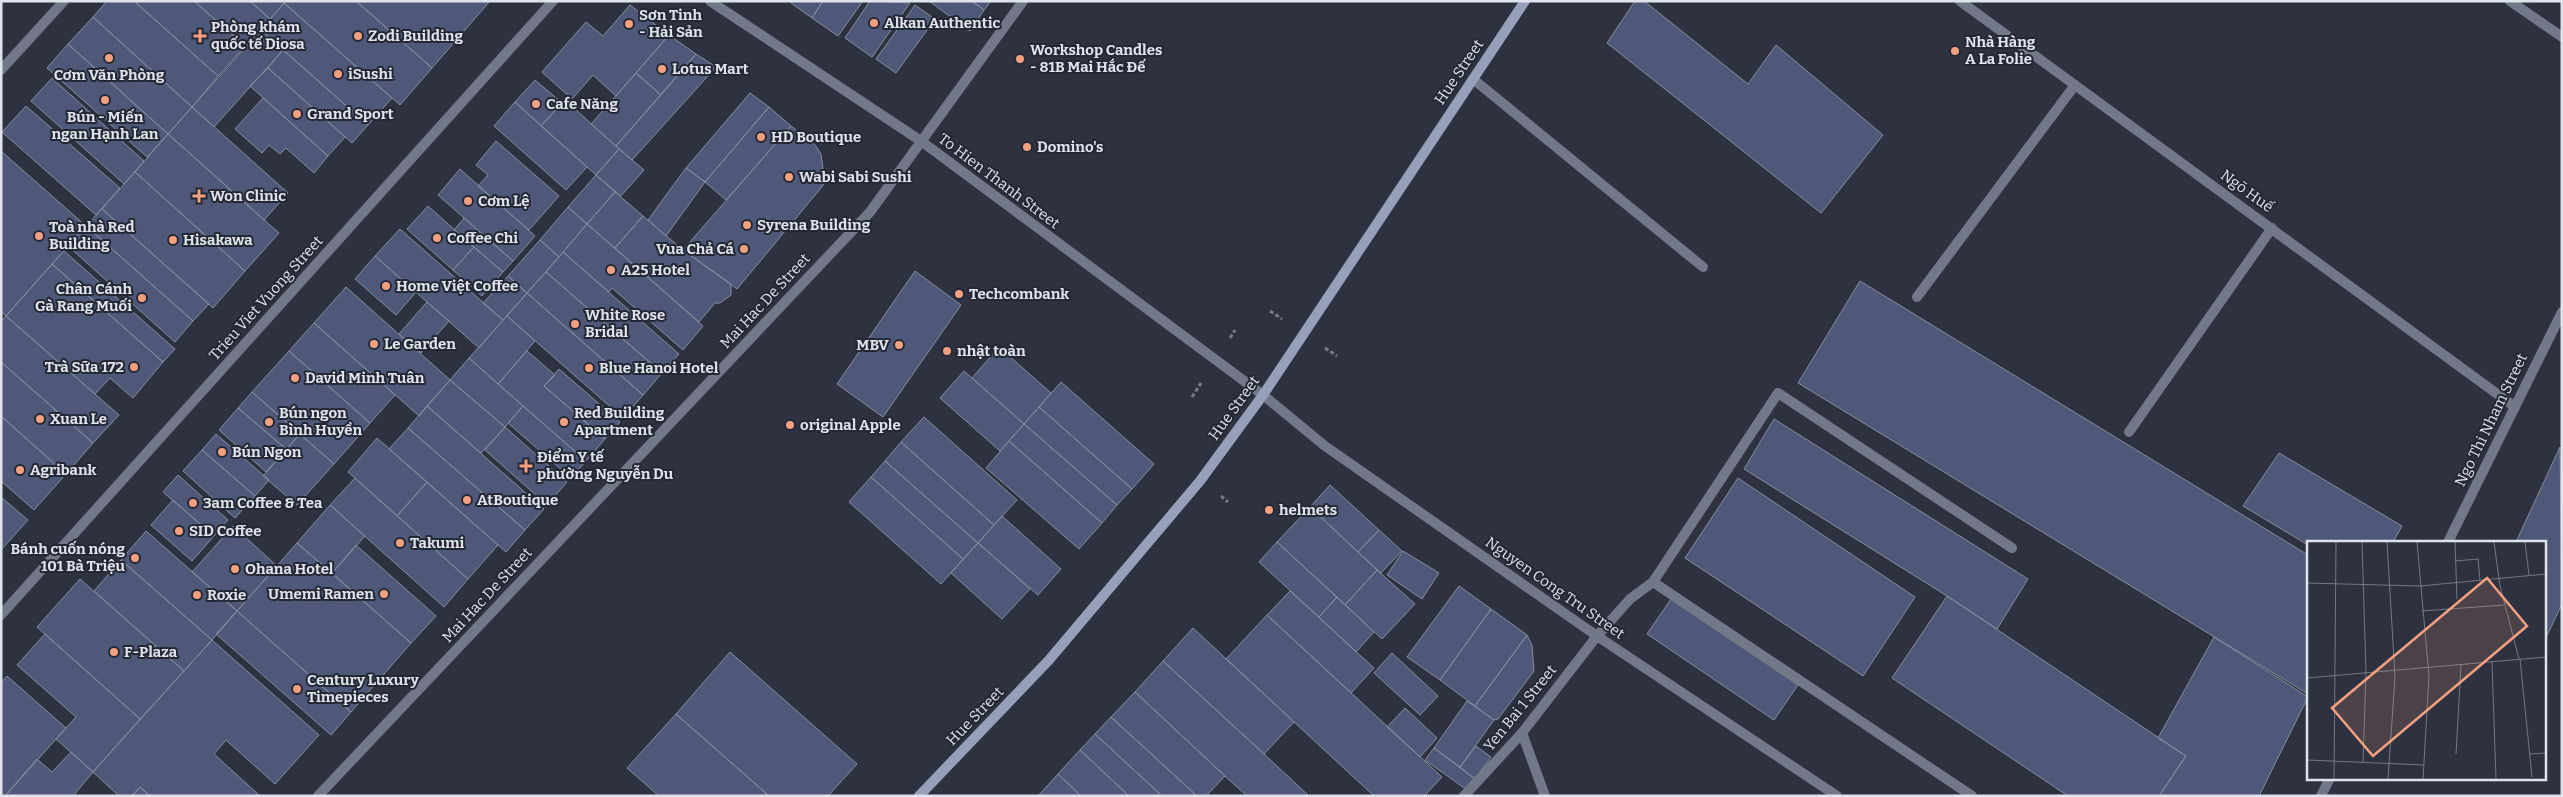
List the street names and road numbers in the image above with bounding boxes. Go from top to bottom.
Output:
street label: Hue Street [1431,35,1488,108]
street label: To Hien Thanh Street [935,130,1064,233]
street label: Ngõ Huế [2217,166,2277,216]
street label: Trieu Viet Vuong Street [205,232,327,364]
street label: Mai Hac De Street [716,249,814,352]
street label: Ngo Thi Nham Street [2451,350,2531,490]
street label: Hue Street [1205,372,1264,444]
street label: Nguyen Cong Tru Street [1482,533,1629,643]
street label: Mai Hac De Street [438,543,536,646]
street label: Yen Bai 1 Street [1480,661,1561,755]
street label: Hue Street [943,682,1008,749]

